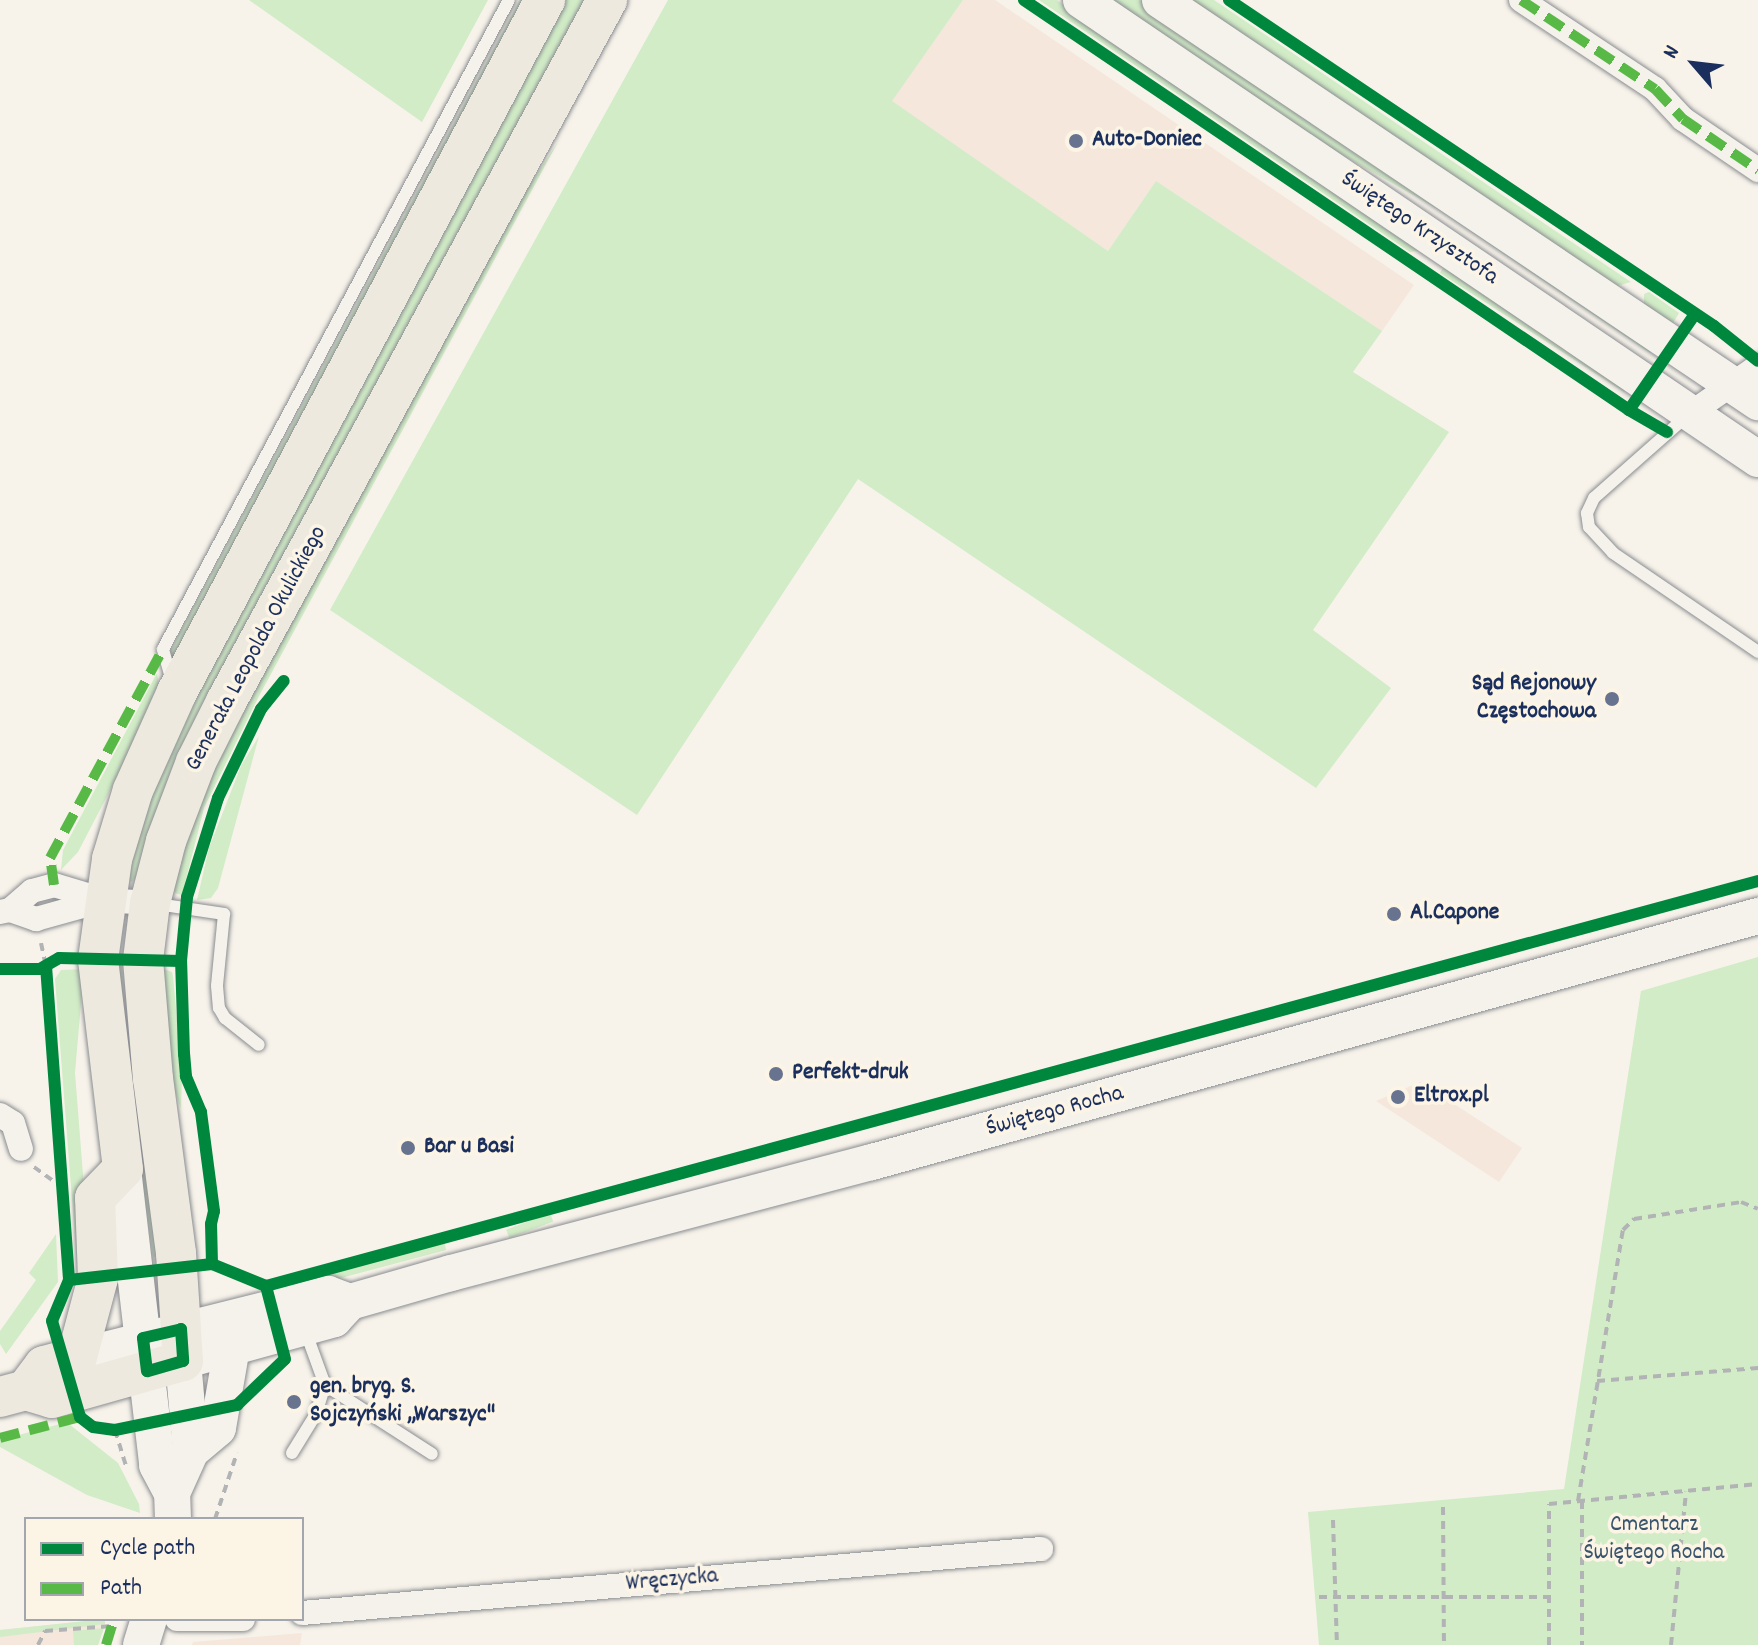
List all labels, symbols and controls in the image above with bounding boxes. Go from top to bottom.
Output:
north arrow [1654,24,1734,104]
text: N [1656,40,1689,65]
place label: Auto-Doniec [1092,127,1202,155]
marker: Auto-Doniec [1067,132,1085,150]
street label: Świętego Krzysztofa [1335,166,1503,292]
street label: Generała Leopolda Okulickiego [180,521,334,777]
place label: Sąd Rejonowy Częstochowa [1472,671,1596,727]
marker: Sąd Rejonowy Częstochowa [1603,690,1621,708]
place label: Al.Capone [1410,900,1499,928]
marker: Al.Capone [1385,905,1403,923]
place label: Perfekt-druk [792,1060,909,1088]
marker: Perfekt-druk [767,1065,785,1083]
street label: Świętego Rocha [983,1080,1127,1144]
place label: Eltrox.pl [1414,1083,1489,1111]
marker: Eltrox.pl [1389,1088,1407,1106]
place label: Bar u Basi [424,1134,514,1162]
marker: Bar u Basi [399,1139,417,1157]
place label: gen. bryg. S. Sojczyński „Warszyc" [310,1374,495,1430]
marker: gen. bryg. S. Sojczyński „Warszyc" [285,1393,303,1411]
park label: Cmentarz Świętego Rocha [1584,1512,1724,1568]
legend [24,1517,304,1621]
text: Cycle path [100,1532,195,1566]
street label: Wręczycka [625,1563,719,1599]
text: Path [100,1572,142,1606]

